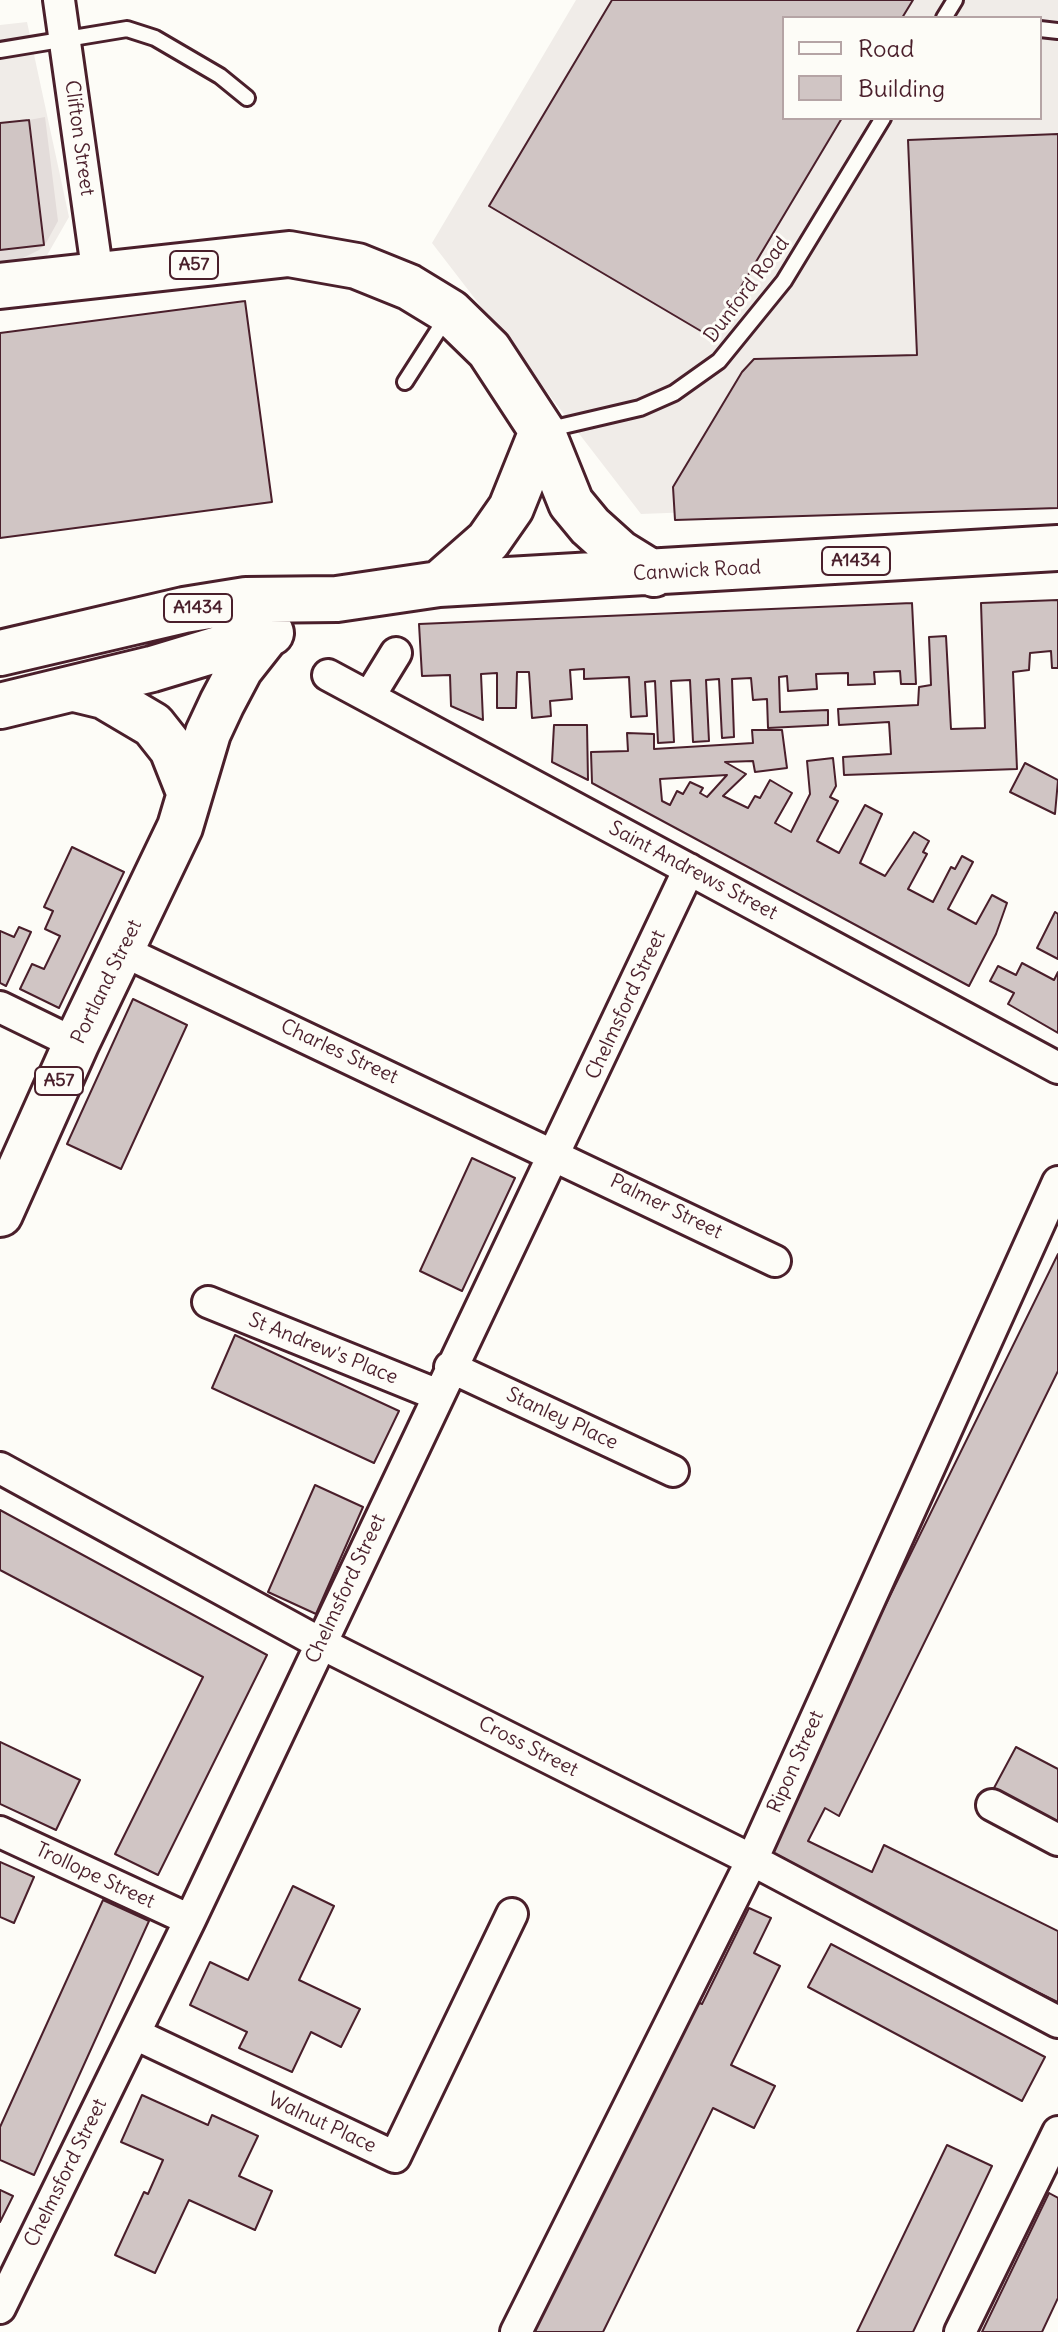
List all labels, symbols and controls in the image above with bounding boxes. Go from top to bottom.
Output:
legend [782,16,1042,120]
text: Road [858,33,914,63]
text: Building [858,73,945,103]
street label: Clifton Street [59,79,99,197]
street label: Dunford Road [699,232,795,348]
road number: A57 [170,251,218,279]
road number: A1434 [822,547,890,575]
street label: Canwick Road [632,556,762,586]
road number: A1434 [164,594,232,622]
street label: Saint Andrews Street [605,816,781,926]
street label: Portland Street [67,916,147,1048]
street label: Chelmsford Street [581,927,671,1083]
street label: Charles Street [276,1014,402,1090]
road number: A57 [35,1067,83,1095]
street label: Palmer Street [606,1169,726,1245]
street label: St Andrew's Place [245,1308,401,1390]
street label: Stanley Place [502,1383,622,1455]
street label: Chelmsford Street [301,1511,391,1667]
street label: Ripon Street [763,1707,829,1817]
street label: Cross Street [474,1712,582,1782]
street label: Trollope Street [32,1838,158,1914]
street label: Walnut Place [264,2088,380,2158]
street label: Chelmsford Street [20,2095,112,2251]

